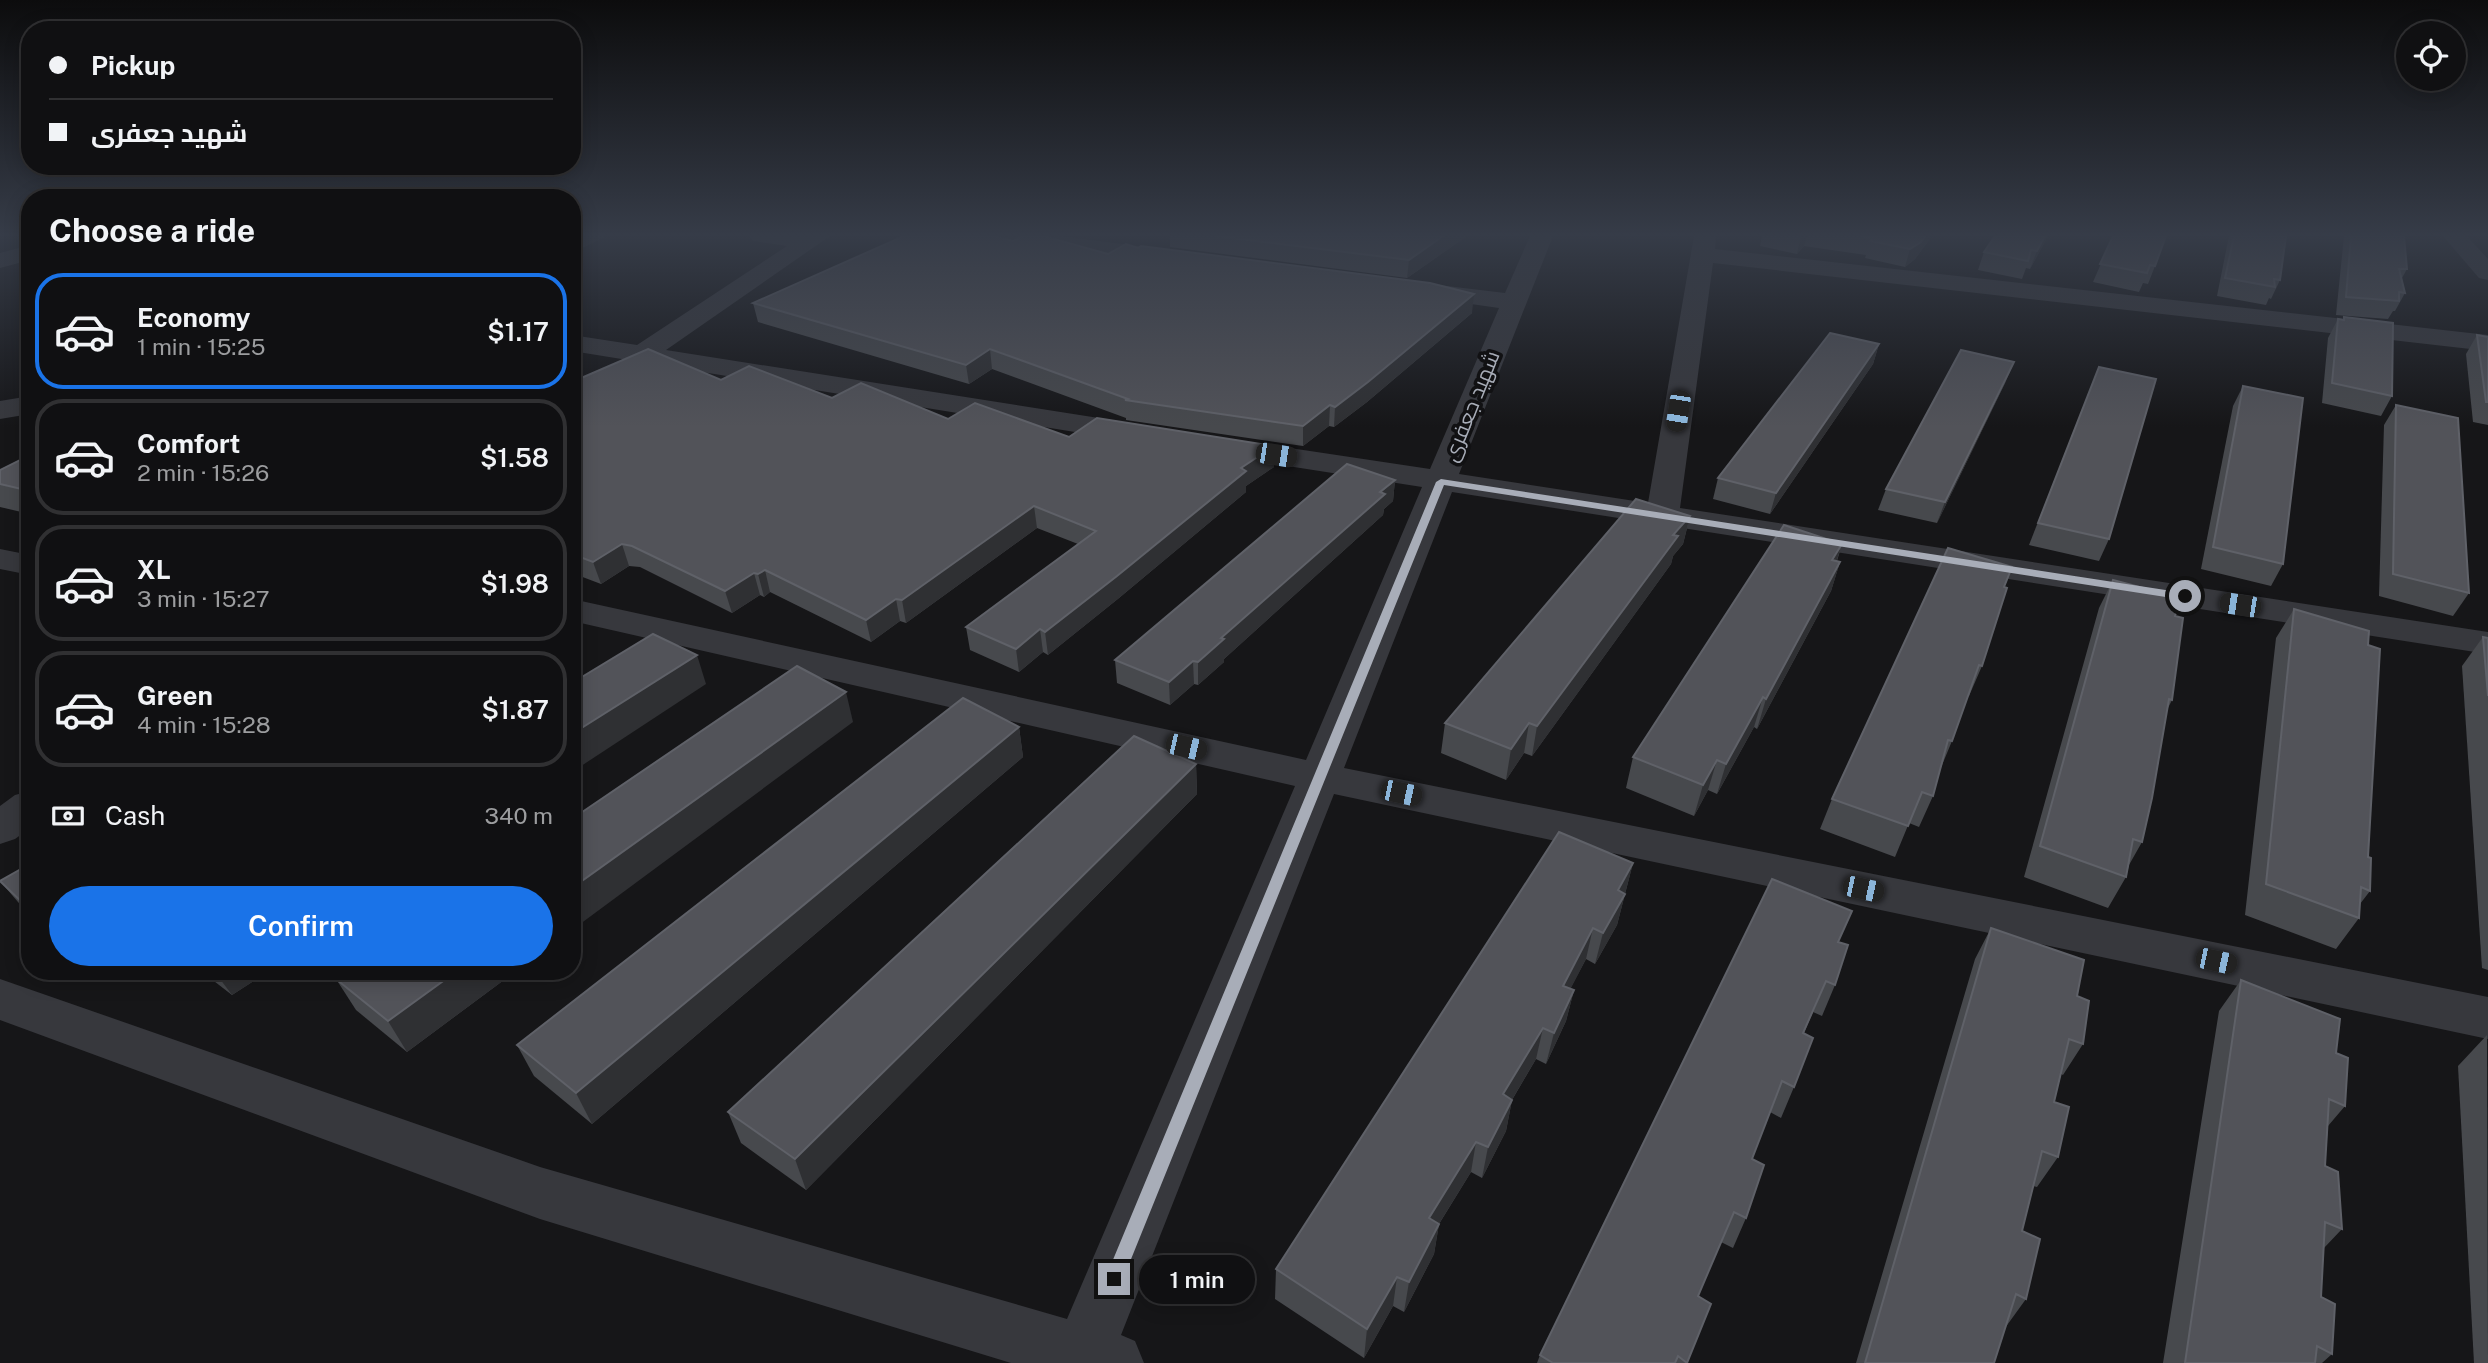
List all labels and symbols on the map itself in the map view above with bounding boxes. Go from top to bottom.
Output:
street label: شهید جعفری [1437,347,1505,465]
car [1665,389,1692,433]
car [1254,441,1299,469]
route start [2169,580,2201,612]
car [2218,591,2263,619]
car [1164,732,1209,762]
car [1379,778,1424,808]
car [1841,874,1886,904]
car [2194,946,2239,976]
callout: 1 min [1138,1254,1254,1304]
route end [1098,1263,1130,1295]

